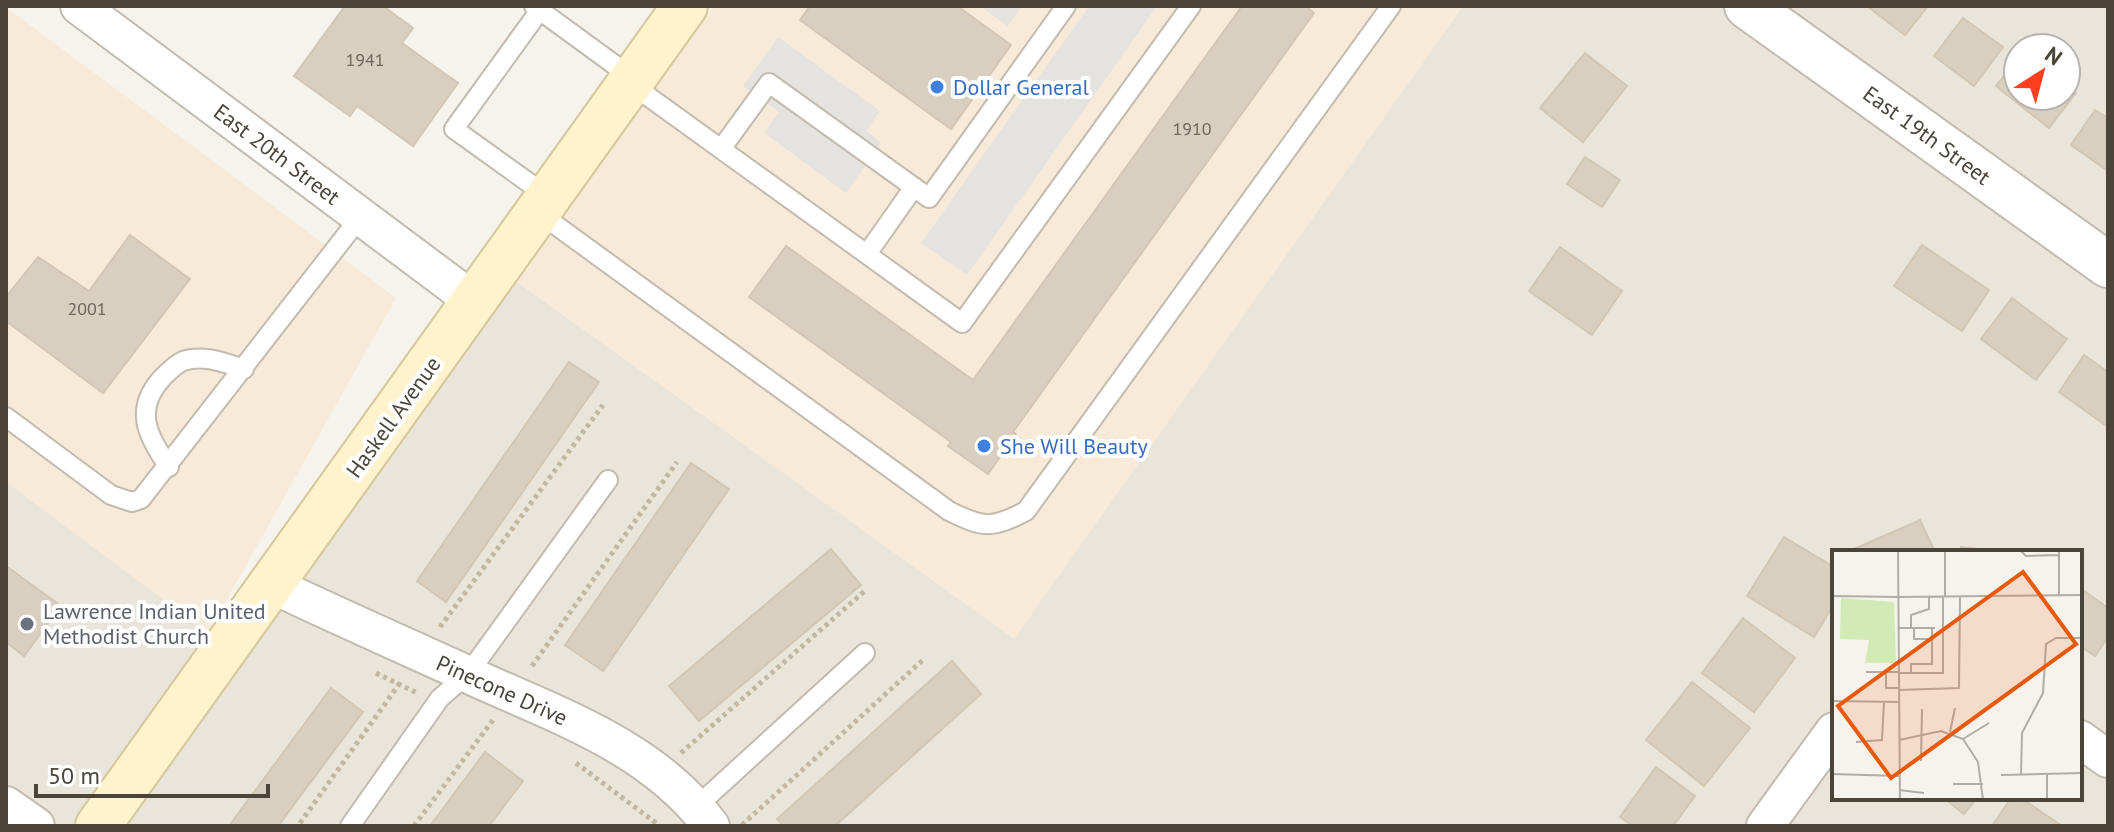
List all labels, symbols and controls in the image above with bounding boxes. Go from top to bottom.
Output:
north arrow [2002,32,2082,112]
text: N [2040,40,2068,71]
house number: 1941 [345,48,385,71]
place label: Dollar General [953,73,1090,101]
marker: Dollar General [928,78,946,96]
street label: East 19th Street [1858,79,1997,191]
street label: East 20th Street [208,97,346,211]
house number: 1910 [1172,117,1212,140]
house number: 2001 [67,297,107,320]
street label: Haskell Avenue [340,351,446,483]
place label: She Will Beauty [1000,432,1148,460]
marker: She Will Beauty [975,437,993,455]
inset map [1832,550,2082,800]
place label: Lawrence Indian United Methodist Church [43,597,266,650]
marker: Lawrence Indian United Methodist Church [18,615,36,633]
street label: Pinecone Drive [432,649,572,731]
scale bar [36,748,268,798]
text: 50 m [48,760,100,791]

